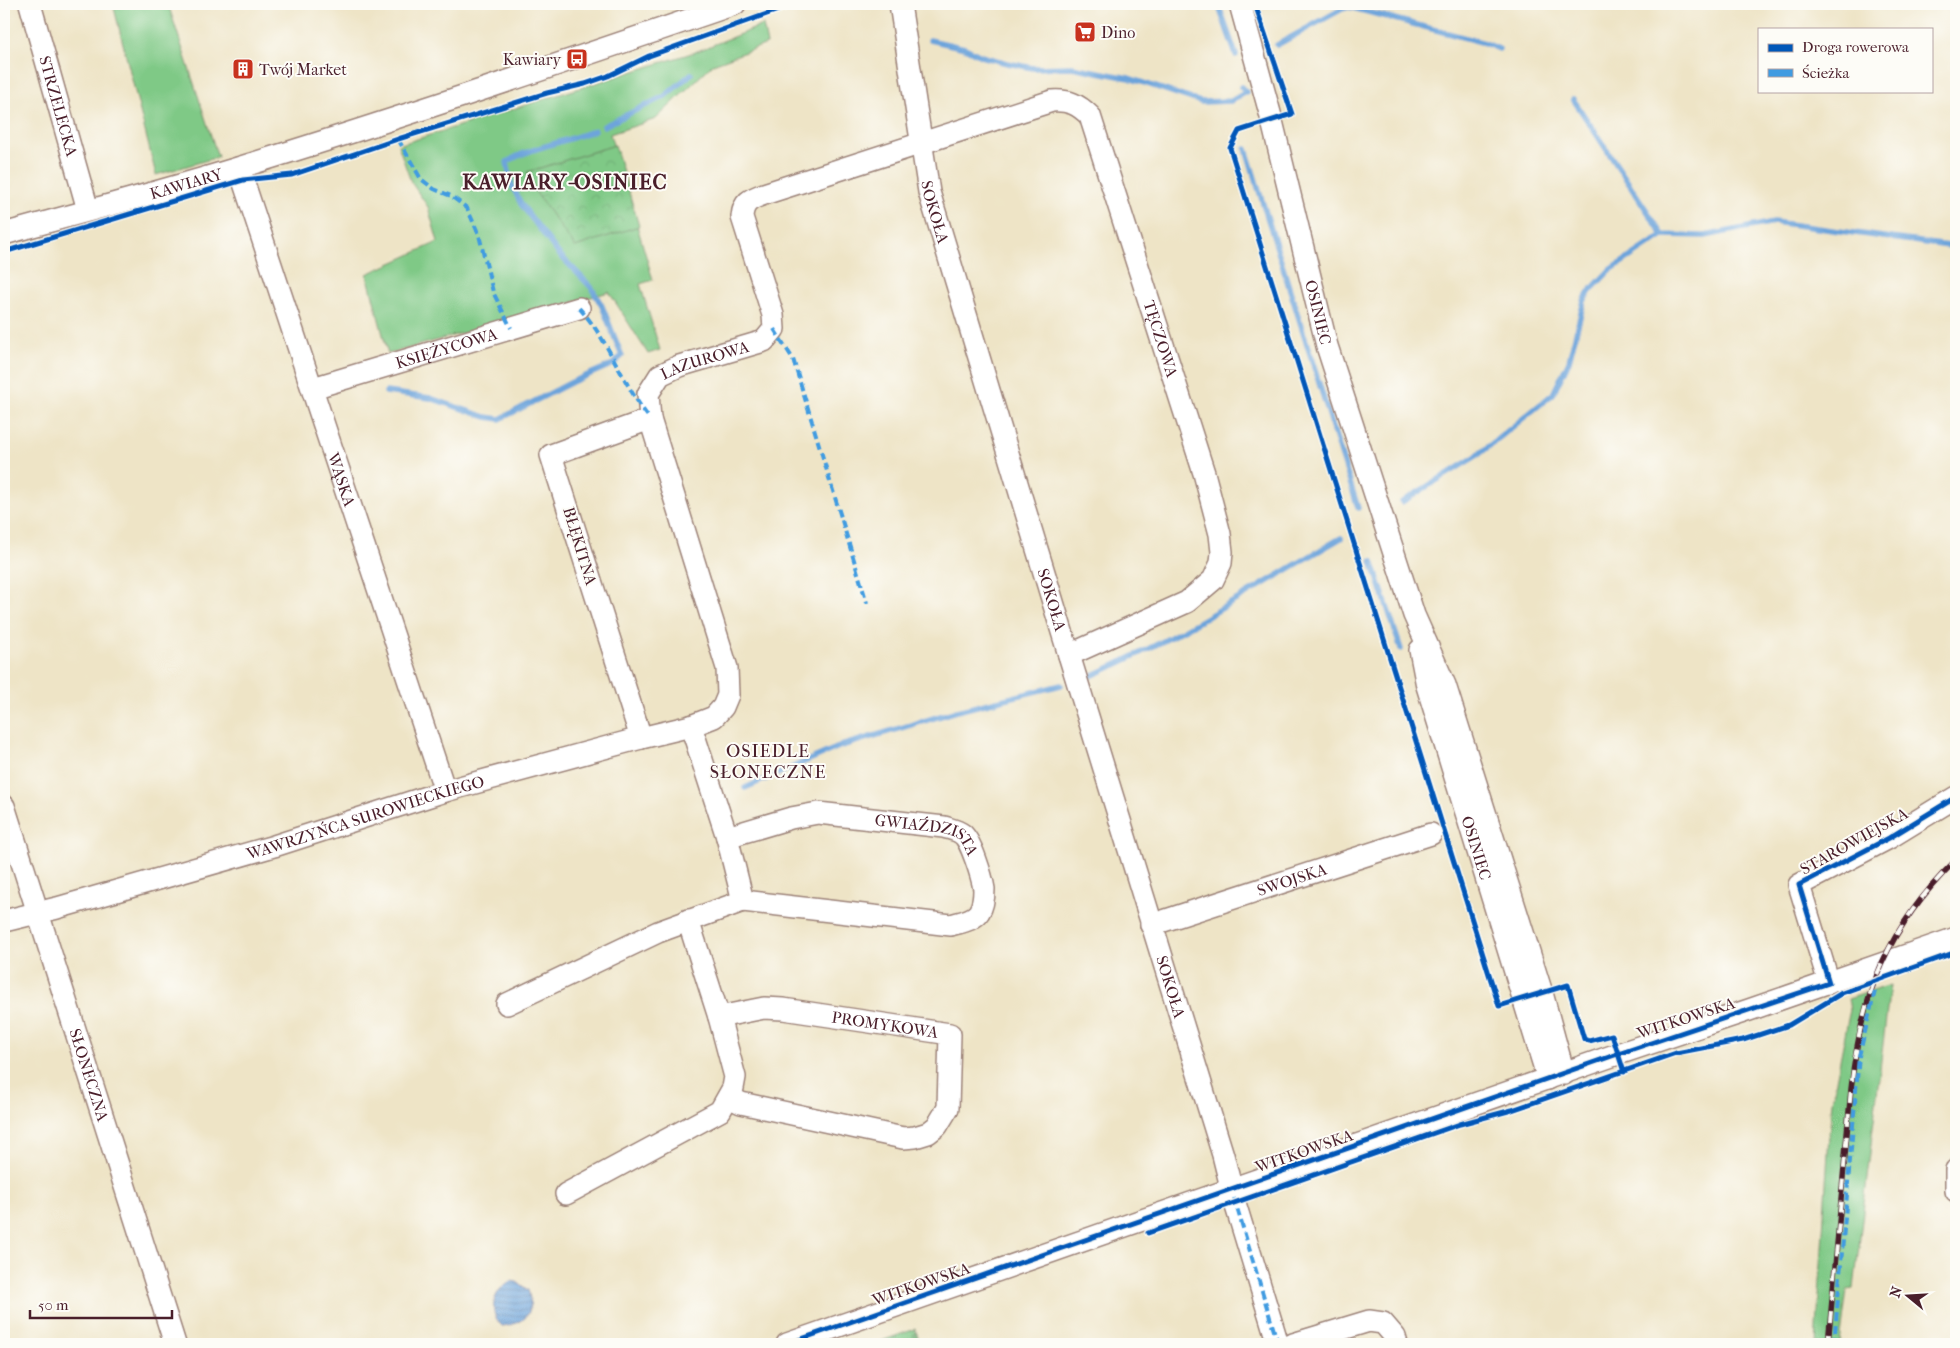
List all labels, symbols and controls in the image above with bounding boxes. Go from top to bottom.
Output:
supermarket icon: Dino [1073,20,1097,44]
place label: Dino [1101,23,1135,42]
legend [1758,28,1932,92]
text: Droga rowerowa [1802,38,1910,56]
bus stop icon: Kawiary [565,47,589,71]
place label: Kawiary [503,50,561,69]
street label: STRZELECKA [36,54,82,159]
building icon: Twój Market [231,57,255,81]
place label: Twój Market [259,60,347,79]
text: Ścieżka [1802,64,1850,82]
street label: KAWIARY [147,163,226,203]
district label: KAWIARY-OSINIEC [462,170,668,194]
street label: SOKOŁA [918,179,954,246]
street label: OSINIEC [1302,278,1336,346]
street label: TĘCZOWA [1140,298,1182,380]
street label: KSIĘŻYCOWA [393,324,500,372]
street label: LAZUROWA [657,336,752,383]
street label: WĄSKA [324,449,360,509]
street label: BŁĘKITNA [559,505,601,588]
street label: SOKOŁA [1034,566,1071,634]
district label: OSIEDLE SŁONECZNE [710,741,826,783]
street label: WAWRZYŃCA SUROWIECKIEGO [243,771,486,863]
street label: STAROWIEJSKA [1797,803,1912,878]
street label: GWIAŹDZISTA [874,810,983,859]
street label: OSINIEC [1458,813,1496,882]
street label: SWOJSKA [1254,859,1330,899]
street label: SOKOŁA [1153,953,1190,1021]
street label: WITKOWSKA [1634,993,1738,1043]
street label: PROMYKOWA [830,1007,940,1042]
street label: SŁONECZNA [66,1026,113,1124]
street label: WITKOWSKA [1252,1125,1356,1177]
street label: WITKOWSKA [869,1258,973,1310]
north arrow [1882,1270,1932,1320]
text: N [1886,1284,1906,1300]
scale bar [30,1288,172,1320]
text: 50 m [38,1296,69,1314]

